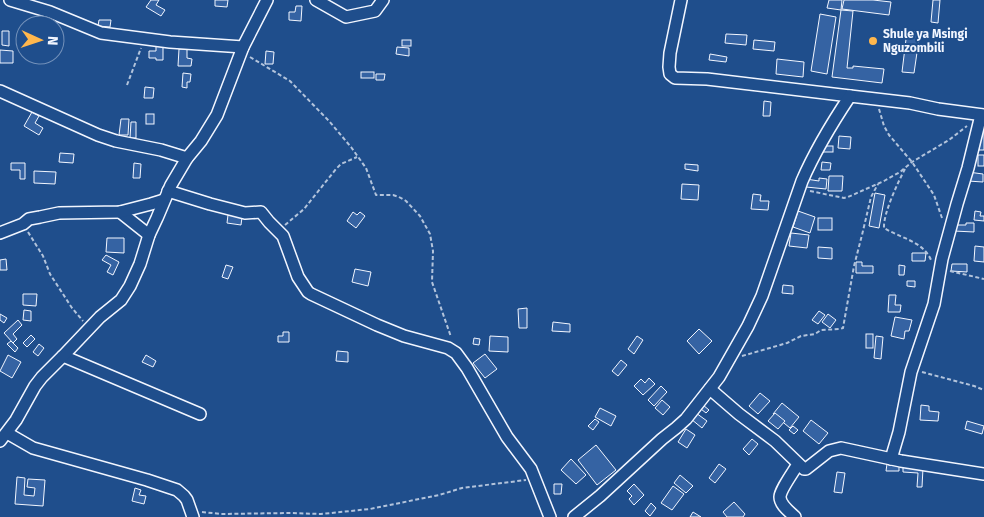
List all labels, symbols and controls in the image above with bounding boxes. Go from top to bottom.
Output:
north arrow [15,15,65,65]
place label: Shule ya Msingi Nguzombili [883,27,968,55]
marker: Shule ya Msingi Nguzombili [867,35,879,47]
text: N [44,36,61,46]

